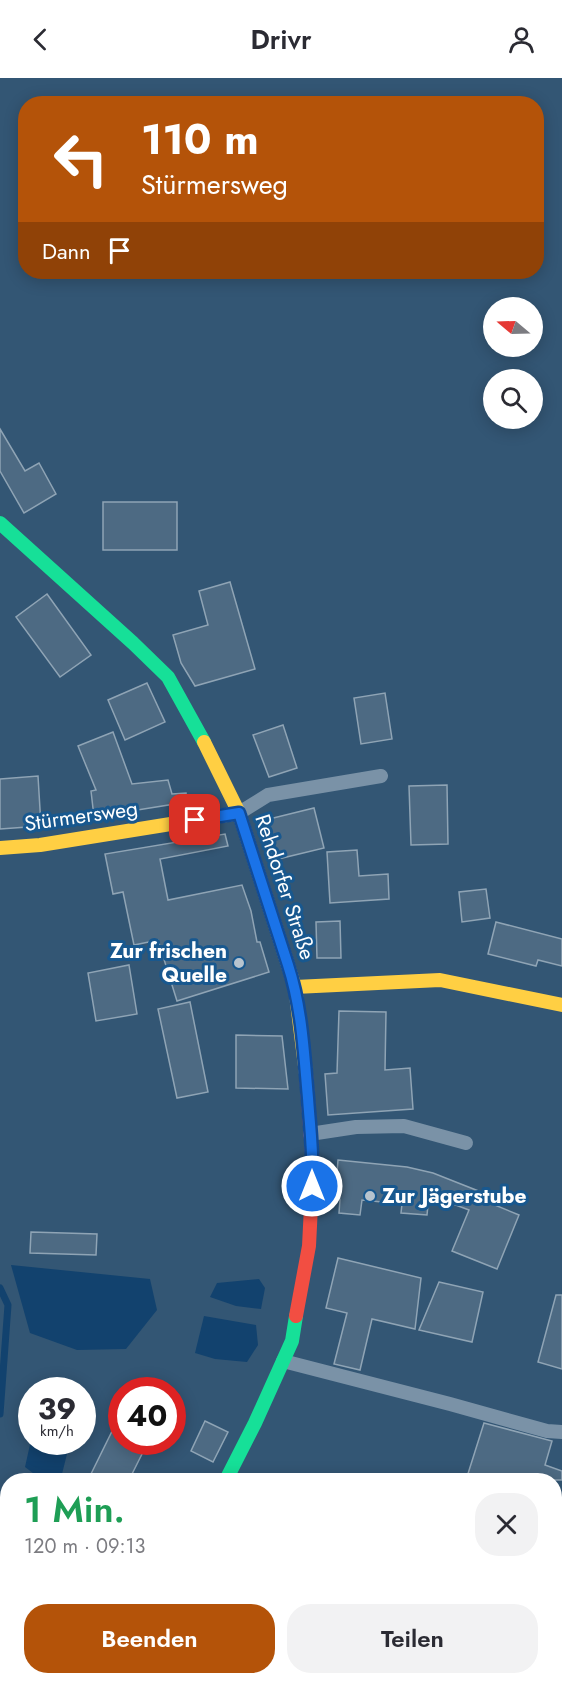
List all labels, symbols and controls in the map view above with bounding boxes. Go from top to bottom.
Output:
text: Drivr [250,20,312,59]
icon: back [24,23,57,56]
icon: person [505,23,538,56]
text: 110 m [141,109,259,170]
icon: left [42,120,120,198]
text: Stürmersweg [141,165,288,204]
icon: arrive [103,234,136,267]
text: Dann [42,235,91,267]
north arrow [483,297,543,357]
map controls [483,297,543,429]
button: search [483,369,543,429]
street label: Stürmersweg [22,793,140,839]
pin [169,794,220,845]
icon: arrive [178,803,211,836]
street label: Rehdorfer Straße [247,811,323,964]
place label: Zur frischen Quelle [110,936,227,990]
marker: Zur frischen Quelle [232,956,246,970]
position arrow [280,1154,344,1218]
place label: Zur Jägerstube [382,1181,527,1211]
marker: Zur Jägerstube [363,1189,377,1203]
speed limit sign: 40 [108,1377,186,1455]
text: 39 [38,1387,76,1430]
text: km/h [40,1420,74,1442]
text: 1 Min. [24,1483,125,1535]
button: close [475,1493,538,1556]
text: 120 m · 09:13 [24,1532,145,1561]
button: Beenden [24,1604,275,1673]
button: Teilen [287,1604,538,1673]

